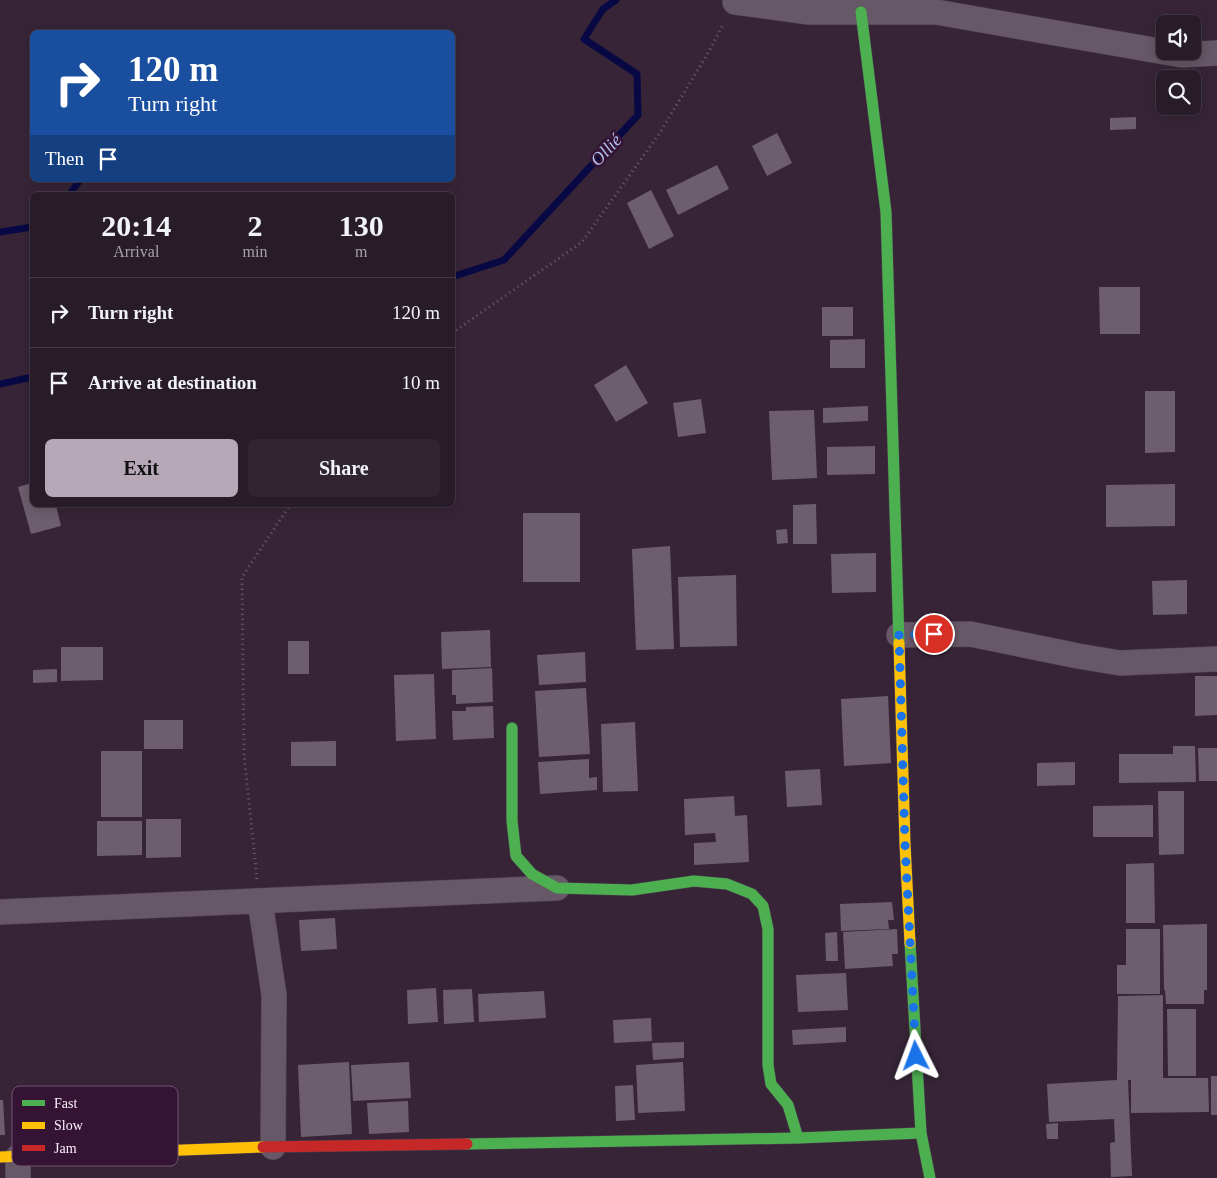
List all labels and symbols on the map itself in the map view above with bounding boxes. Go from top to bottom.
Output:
water label: Ollié [586,129,626,170]
pin [913,613,955,655]
position arrow [889,1029,941,1081]
legend [12,1086,178,1166]
text: Fast [54,1096,77,1111]
text: Slow [54,1118,84,1133]
text: Jam [54,1141,77,1156]

